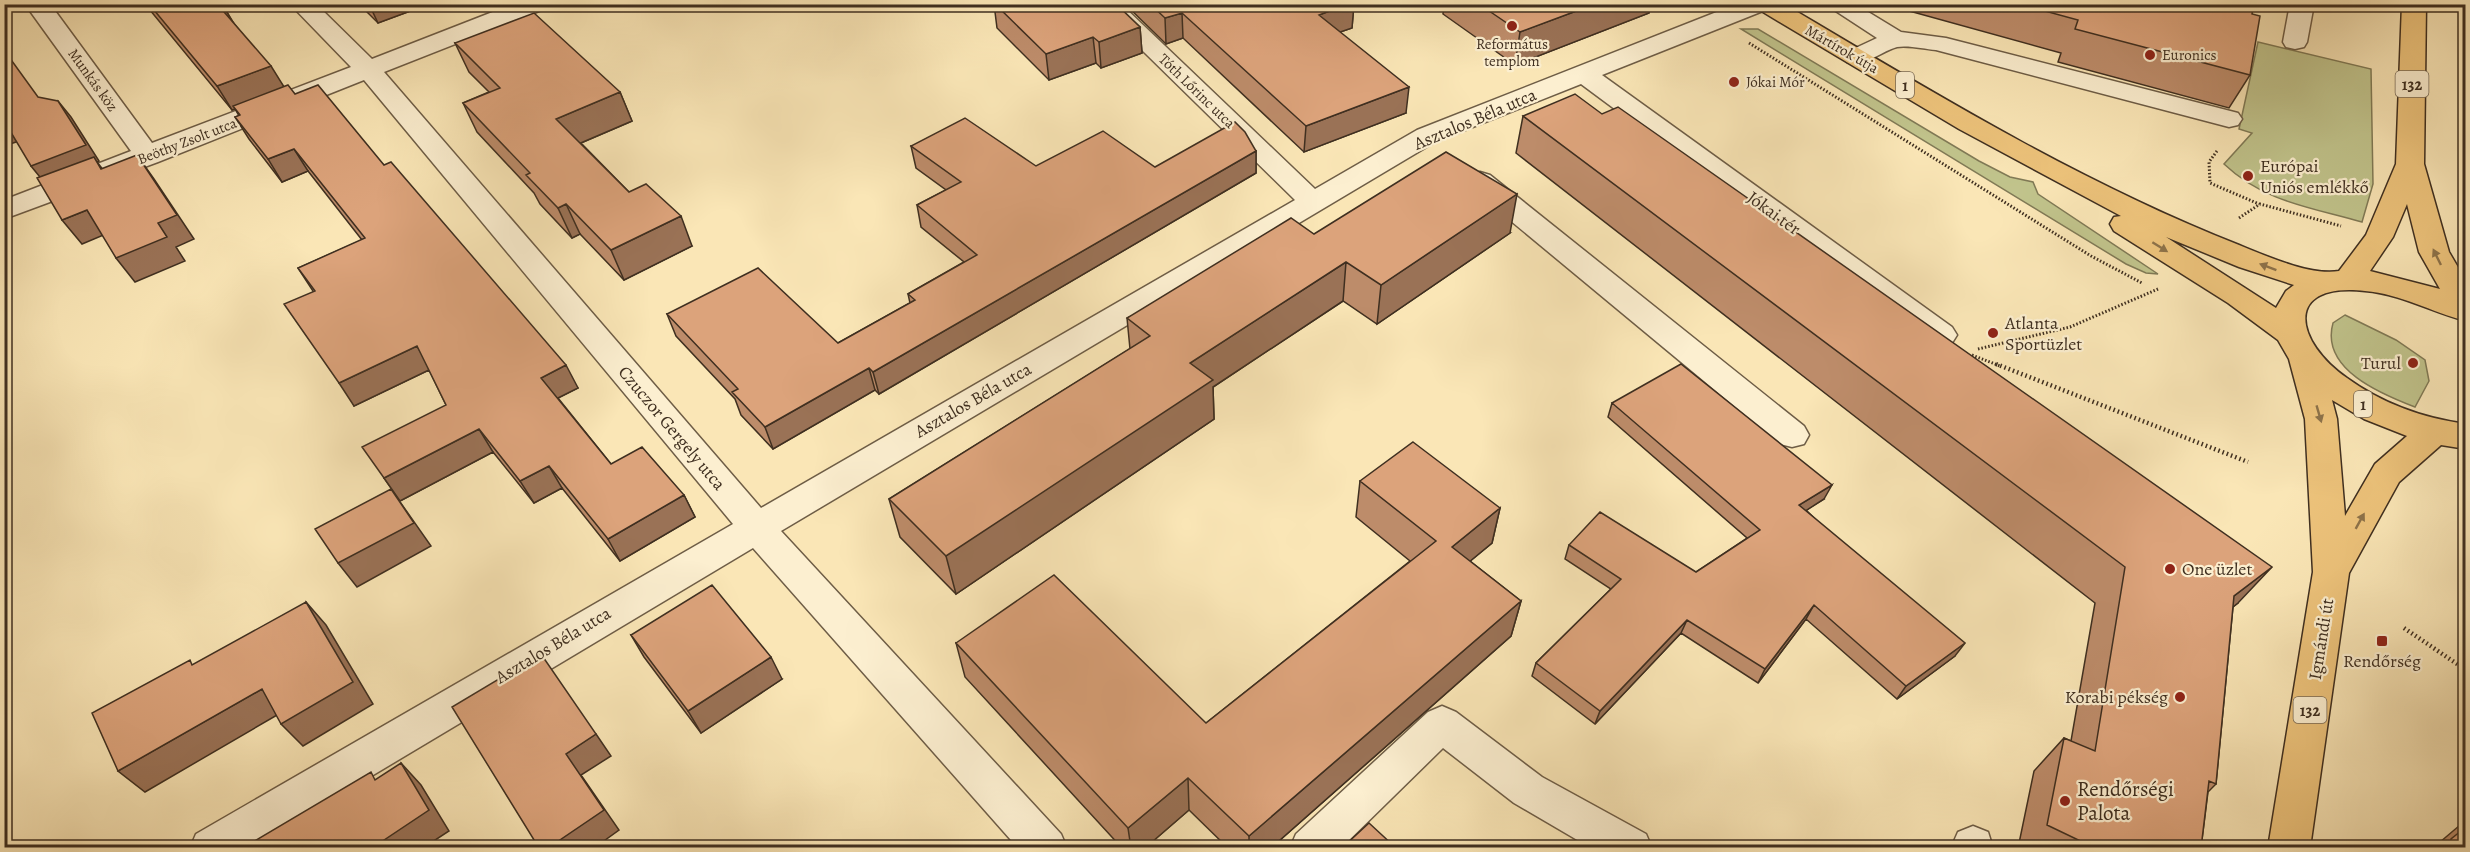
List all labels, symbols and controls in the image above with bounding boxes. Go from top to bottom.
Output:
marker: Református templom [1505,19,1519,33]
street label: Mártírok útja [1802,20,1882,78]
place label: Református templom [1476,34,1548,71]
street label: Munkás köz [63,44,123,116]
place label: Euronics [2162,45,2217,65]
marker: Euronics [2143,48,2157,62]
street label: Tóth Lőrinc utca [1154,49,1240,133]
road number: 132 [2396,71,2428,97]
place label: Jókai Mór [1746,72,1805,92]
road number: 1 [1896,72,1914,98]
marker: Jókai Mór [1727,75,1741,89]
street label: Asztalos Béla utca [1409,82,1541,156]
street label: Beöthy Zsolt utca [134,113,240,169]
place label: Európai Uniós emlékkő [2260,154,2369,199]
marker: Európai Uniós emlékkő [2241,169,2255,183]
street label: Jókai tér [1742,185,1806,241]
one-way arrow [2152,241,2168,252]
one-way arrow [2433,248,2442,265]
one-way arrow [2259,262,2277,271]
place label: Atlanta Sportüzlet [2004,311,2082,356]
marker: Atlanta Sportüzlet [1986,326,2000,340]
place label: Turul [2361,351,2402,375]
marker: Turul [2406,356,2420,370]
street label: Asztalos Béla utca [909,357,1036,444]
street label: Czuczor Gergely utca [613,361,732,496]
road number: 1 [2354,391,2372,417]
one-way arrow [2315,405,2324,423]
one-way arrow [2355,512,2365,529]
place label: One üzlet [2182,557,2252,581]
marker: One üzlet [2163,562,2177,576]
street label: Igmándi út [2303,596,2339,682]
street label: Asztalos Béla utca [490,601,616,690]
marker: Rendőrség [2375,634,2389,648]
place label: Rendőrség [2343,649,2421,673]
place label: Korabi pékség [2065,685,2168,709]
marker: Korabi pékség [2173,690,2187,704]
road number: 132 [2294,697,2326,723]
place label: Rendőrségi Palota [2077,775,2174,827]
marker: Rendőrségi Palota [2058,794,2072,808]

